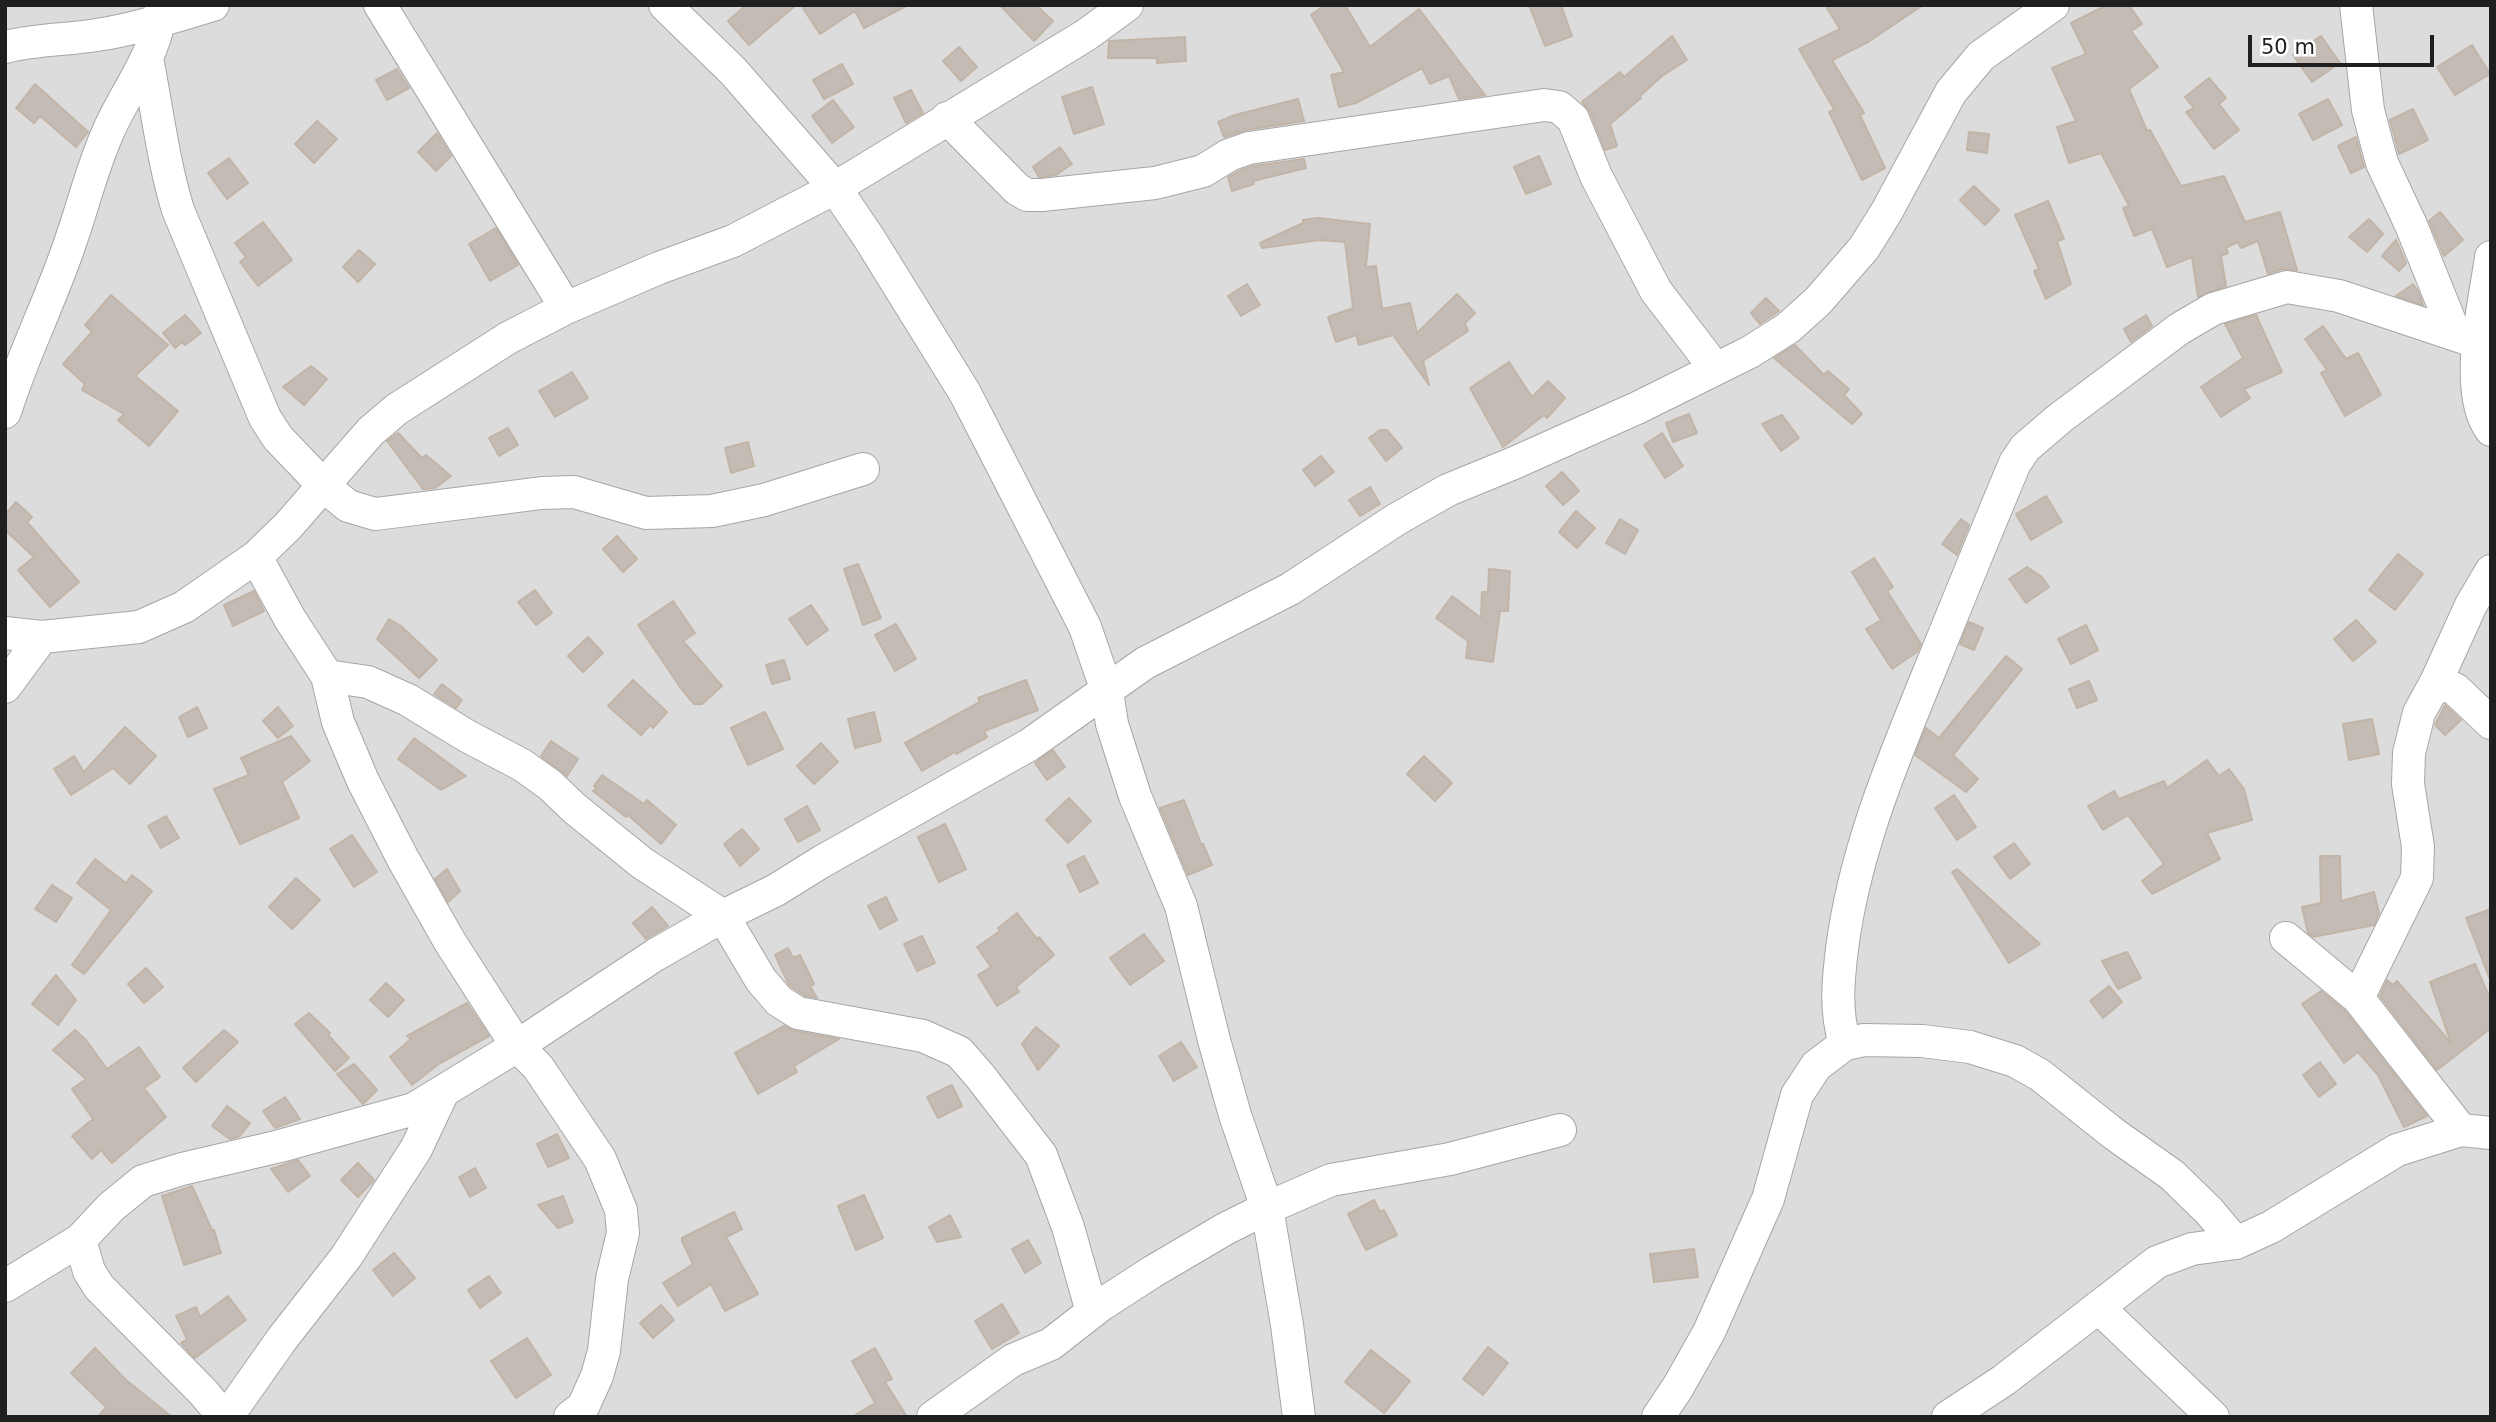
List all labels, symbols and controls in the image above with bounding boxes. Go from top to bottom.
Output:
scale bar [2251,21,2436,65]
text: 50 m [2261,35,2315,59]

